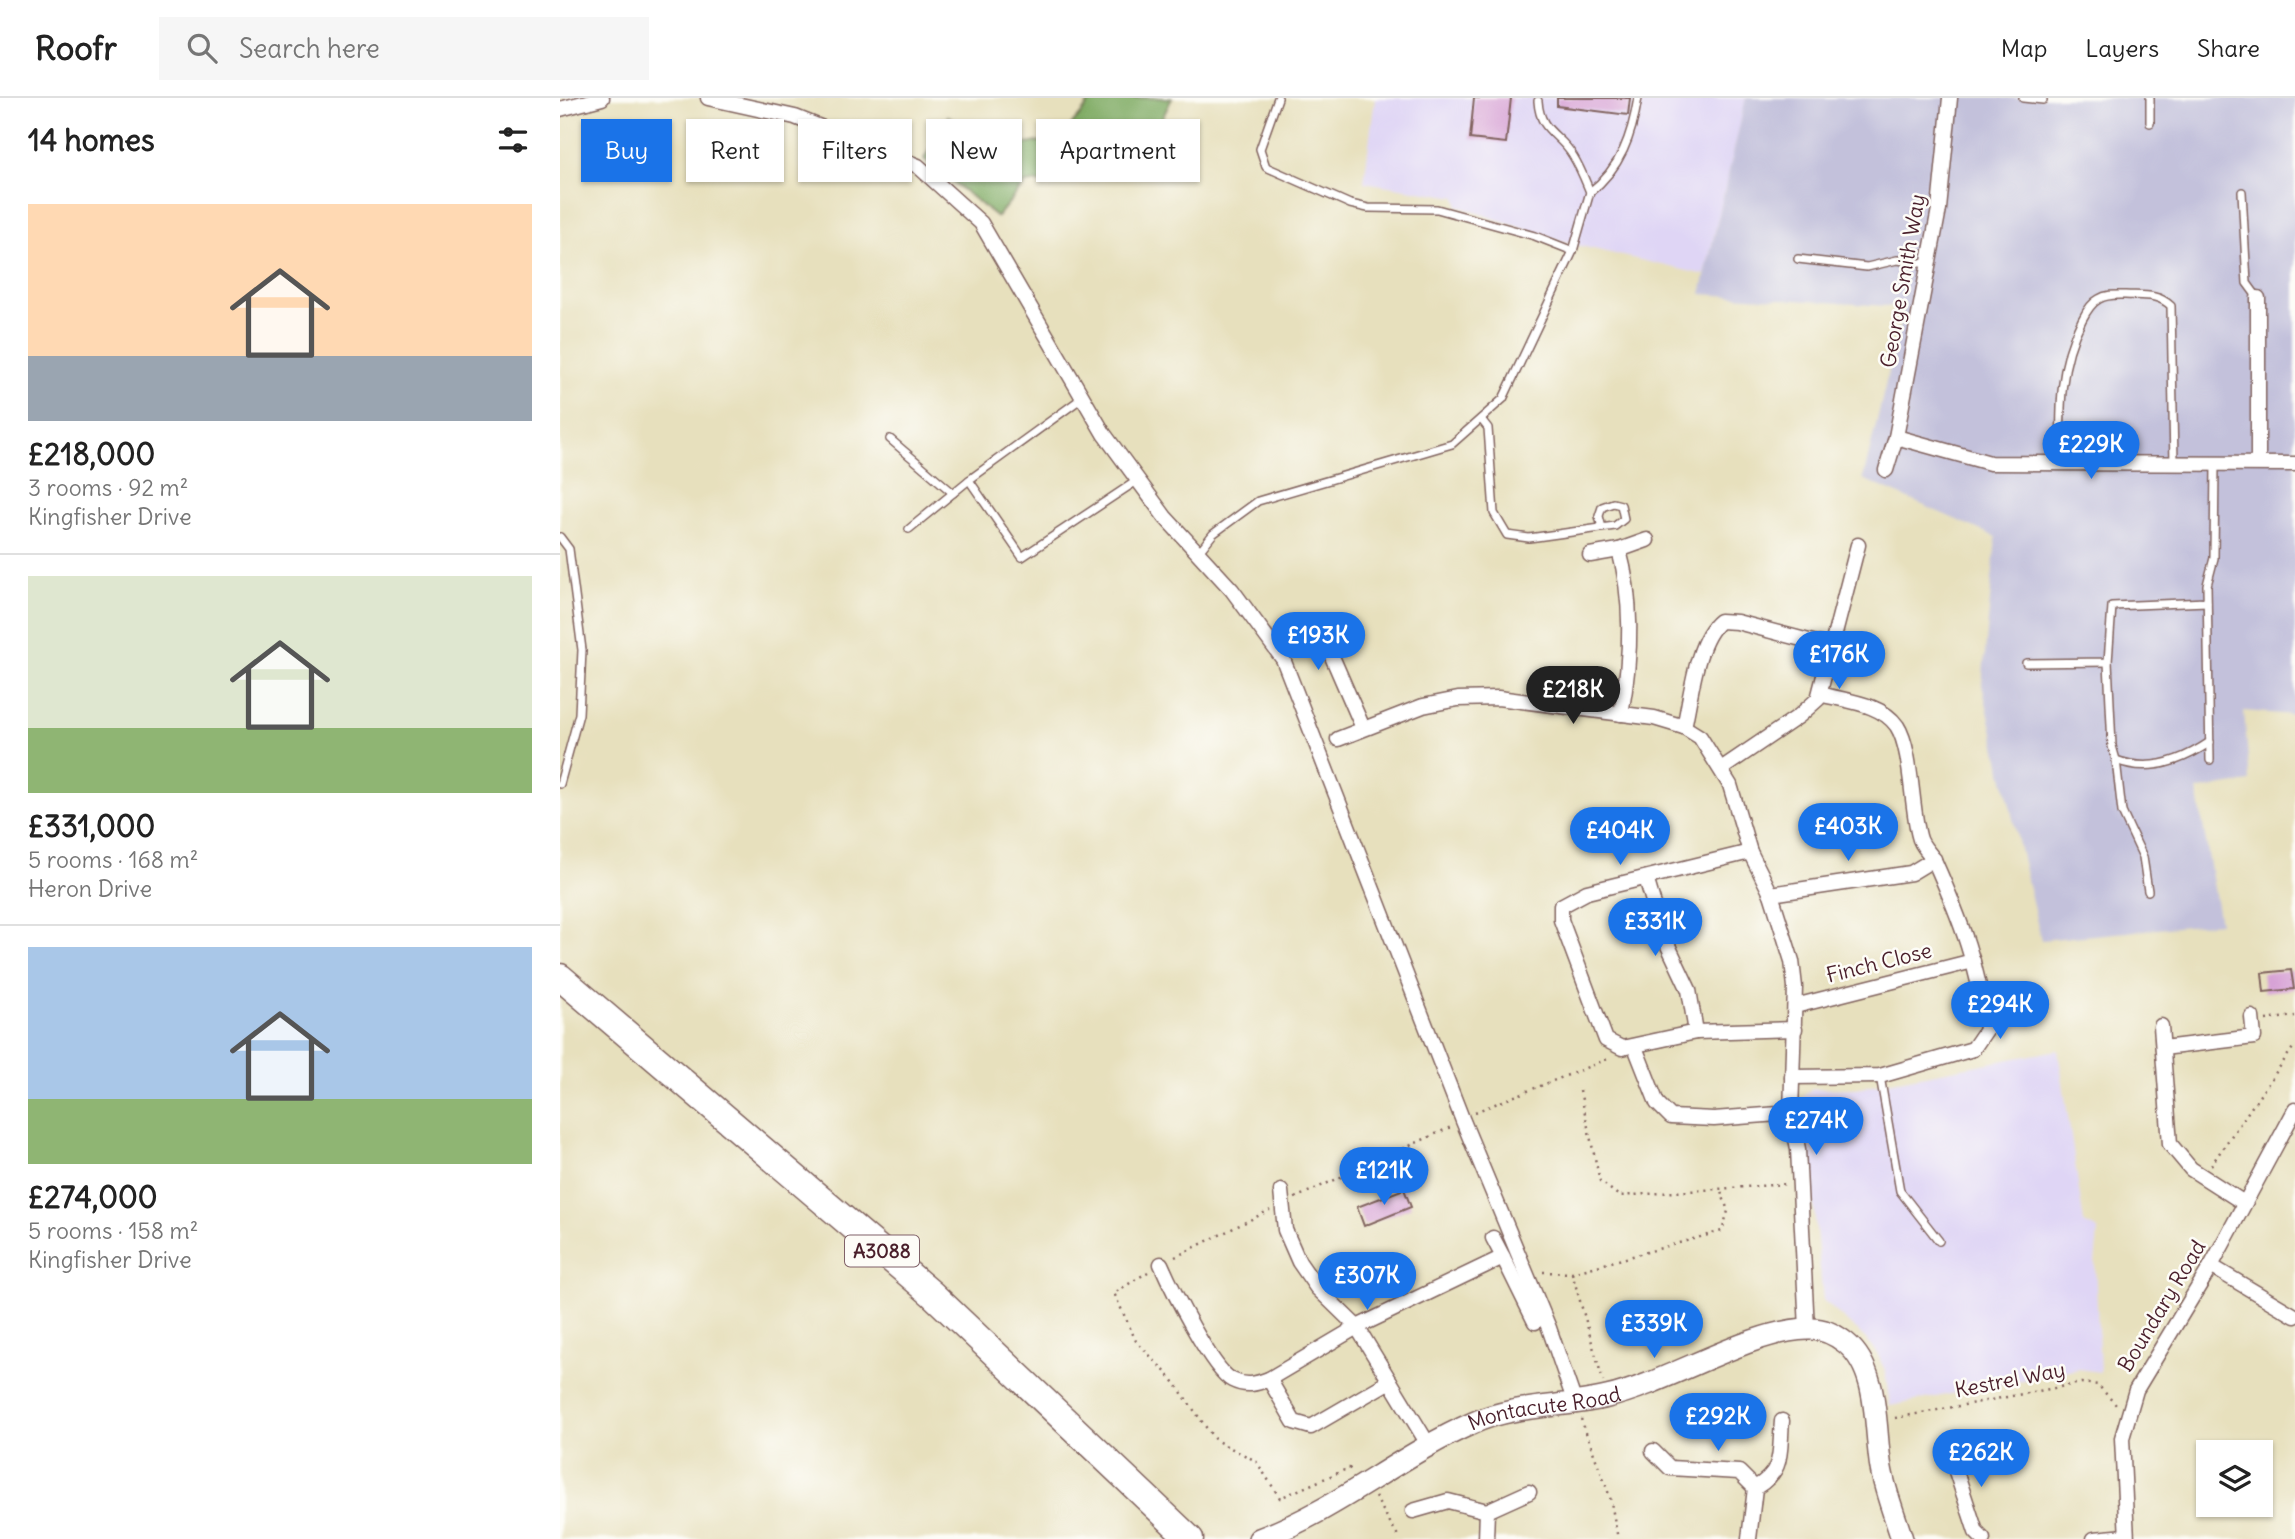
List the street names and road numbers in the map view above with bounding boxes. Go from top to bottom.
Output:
street label: George Smith Way [1874,192,1931,370]
street label: Finch Close [1823,936,1934,989]
street label: Boundary Road [2112,1235,2212,1377]
road number: A3088 [845,1236,919,1266]
street label: Kestrel Way [1953,1356,2067,1403]
street label: Montacute Road [1464,1380,1624,1437]

